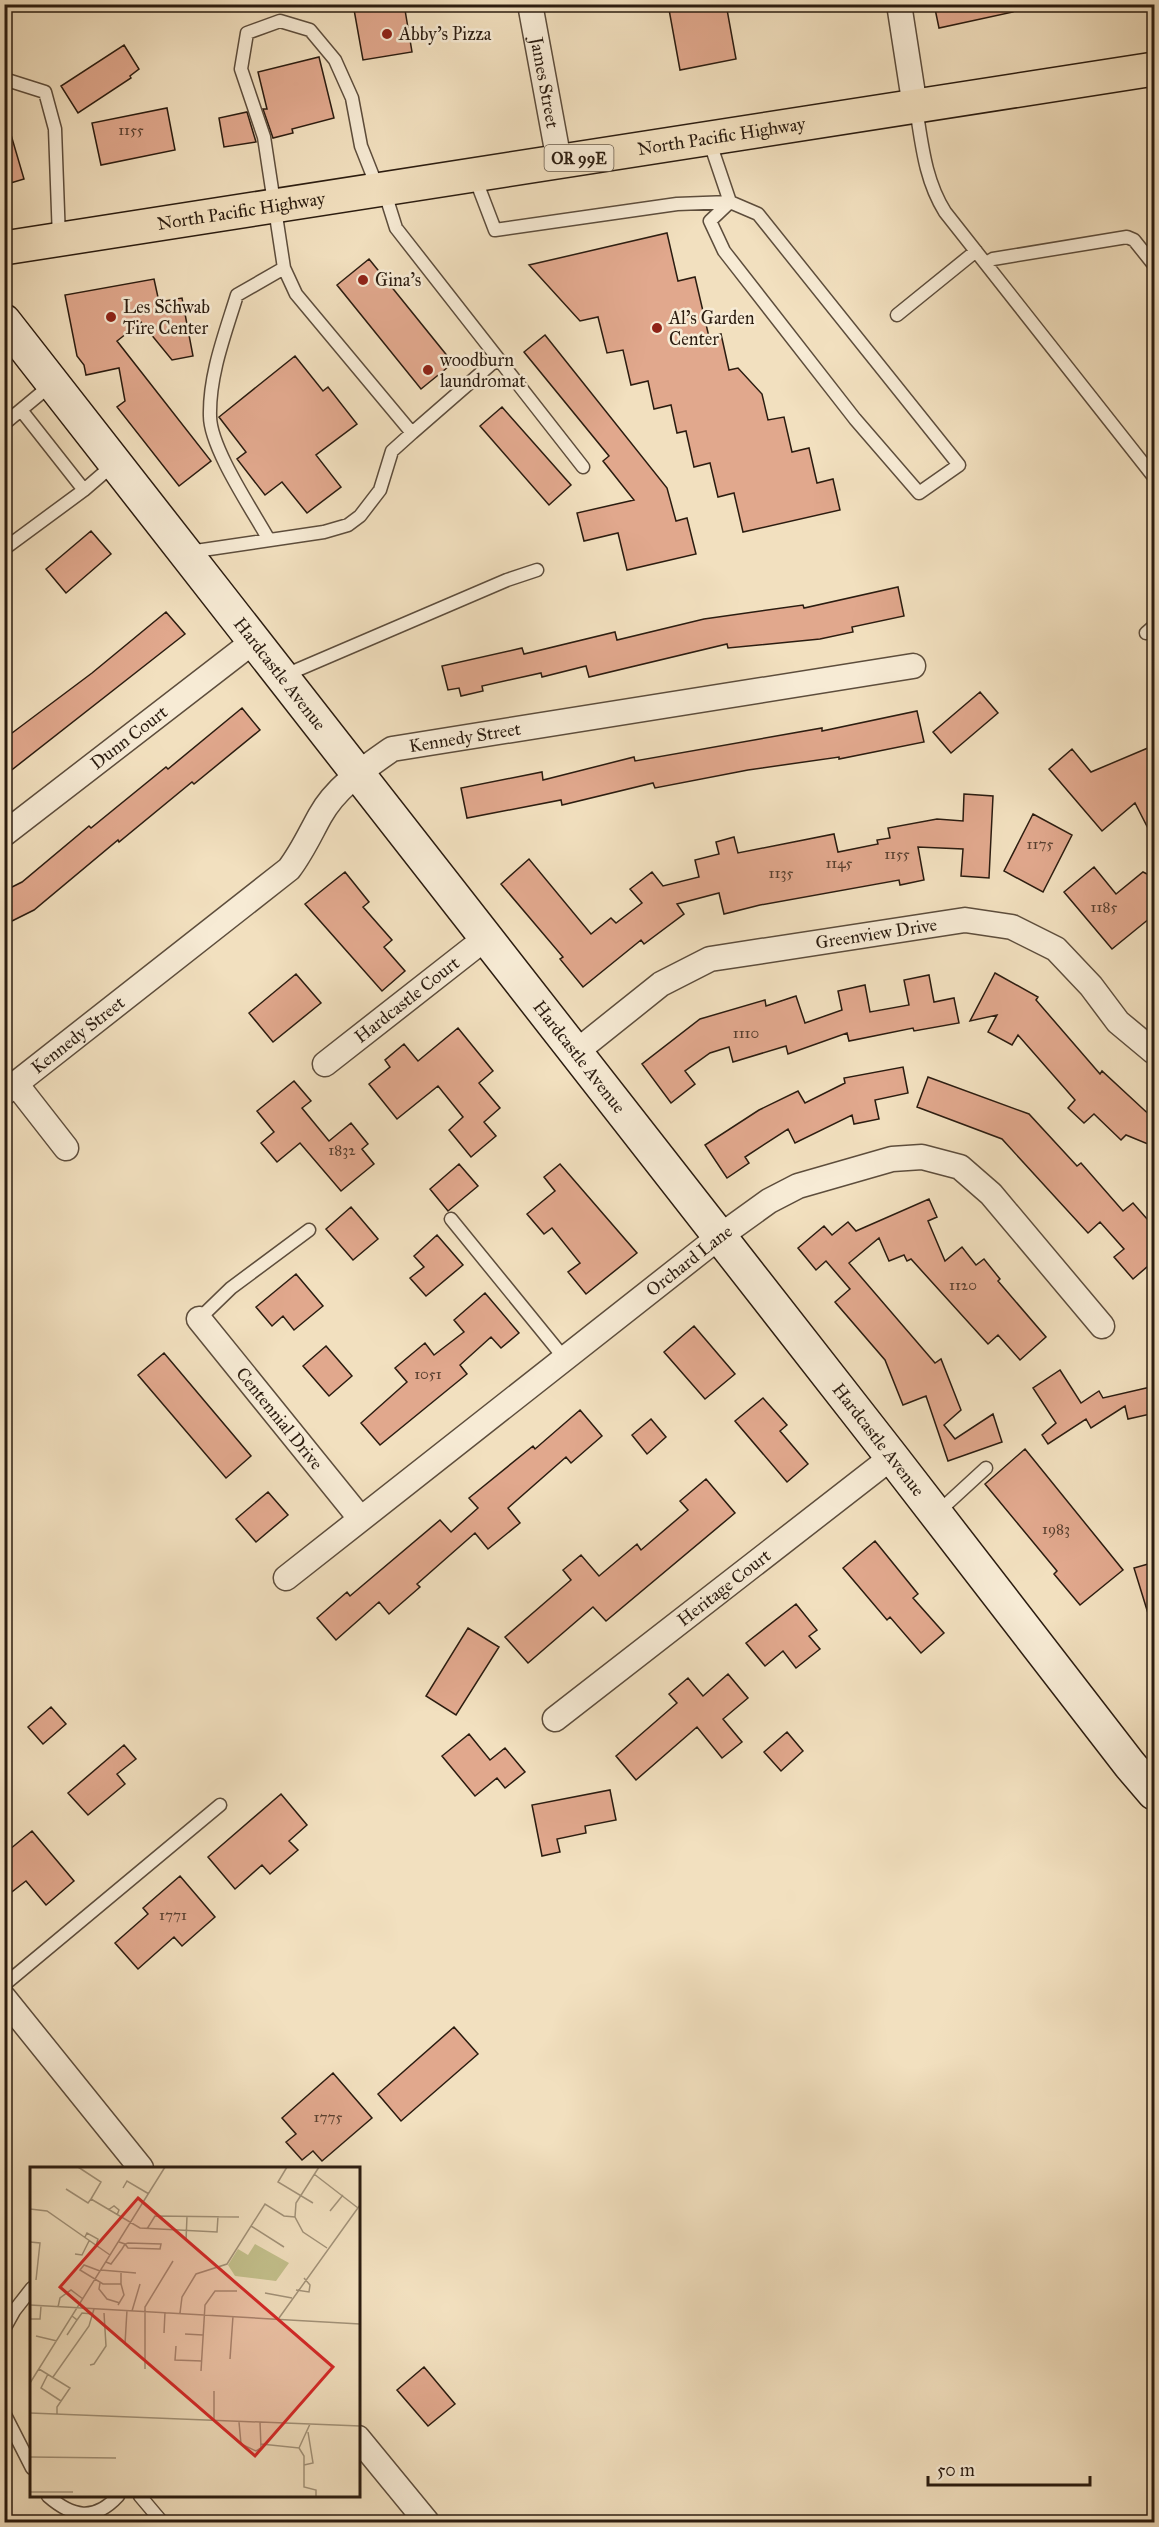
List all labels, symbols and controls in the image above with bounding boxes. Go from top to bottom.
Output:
place label: Abby's Pizza [398,23,492,45]
marker: Abby's Pizza [380,27,394,41]
street label: James Street [524,33,564,131]
street label: North Pacific Highway [636,112,807,160]
house number: 1155 [118,121,144,139]
road number: OR 99E [544,145,614,171]
street label: North Pacific Highway [156,187,327,235]
place label: Gina's [375,269,421,291]
marker: Gina's [356,273,370,287]
place label: Les Schwab Tire Center [123,296,210,339]
place label: Al's Garden Center [668,307,755,350]
marker: Les Schwab Tire Center [104,310,118,324]
marker: Al's Garden Center [650,321,664,335]
place label: woodburn laundromat [440,349,526,392]
marker: woodburn laundromat [421,363,435,377]
street label: Hardcastle Avenue [229,613,331,735]
street label: Dunn Court [86,700,172,774]
street label: Kennedy Street [407,718,523,757]
house number: 1175 [1027,835,1053,853]
house number: 1155 [884,845,910,863]
house number: 1145 [825,854,853,872]
house number: 1135 [769,864,793,882]
house number: 1185 [1091,898,1117,916]
street label: Greenview Drive [814,913,939,954]
street label: Hardcastle Court [350,951,464,1048]
street label: Kennedy Street [27,991,130,1079]
street label: Hardcastle Avenue [528,996,630,1118]
house number: 1110 [733,1024,759,1042]
house number: 1832 [328,1141,356,1159]
street label: Orchard Lane [642,1220,736,1301]
house number: 1120 [949,1276,977,1294]
street label: Centennial Drive [231,1363,328,1474]
house number: 1051 [414,1365,442,1383]
street label: Hardcastle Avenue [828,1379,929,1501]
house number: 1983 [1042,1520,1070,1538]
street label: Heritage Court [673,1544,776,1631]
house number: 1771 [159,1906,187,1924]
house number: 1775 [314,2108,342,2126]
inset map [30,2167,360,2497]
scale bar [928,2449,1090,2487]
text: 50 m [937,2459,975,2481]

